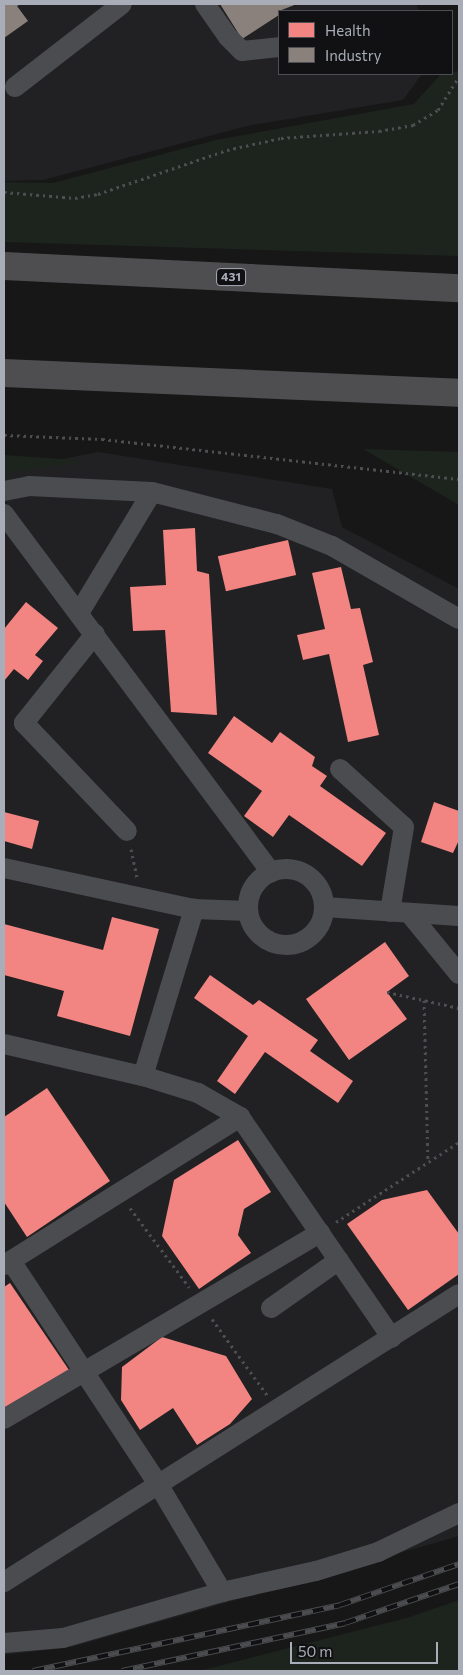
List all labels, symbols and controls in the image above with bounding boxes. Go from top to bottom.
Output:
legend [278,10,453,75]
text: Health [325,21,371,39]
text: Industry [325,46,382,64]
road number: 431 [216,268,246,286]
scale bar [293,1632,440,1664]
text: 50 m [298,1642,332,1660]

